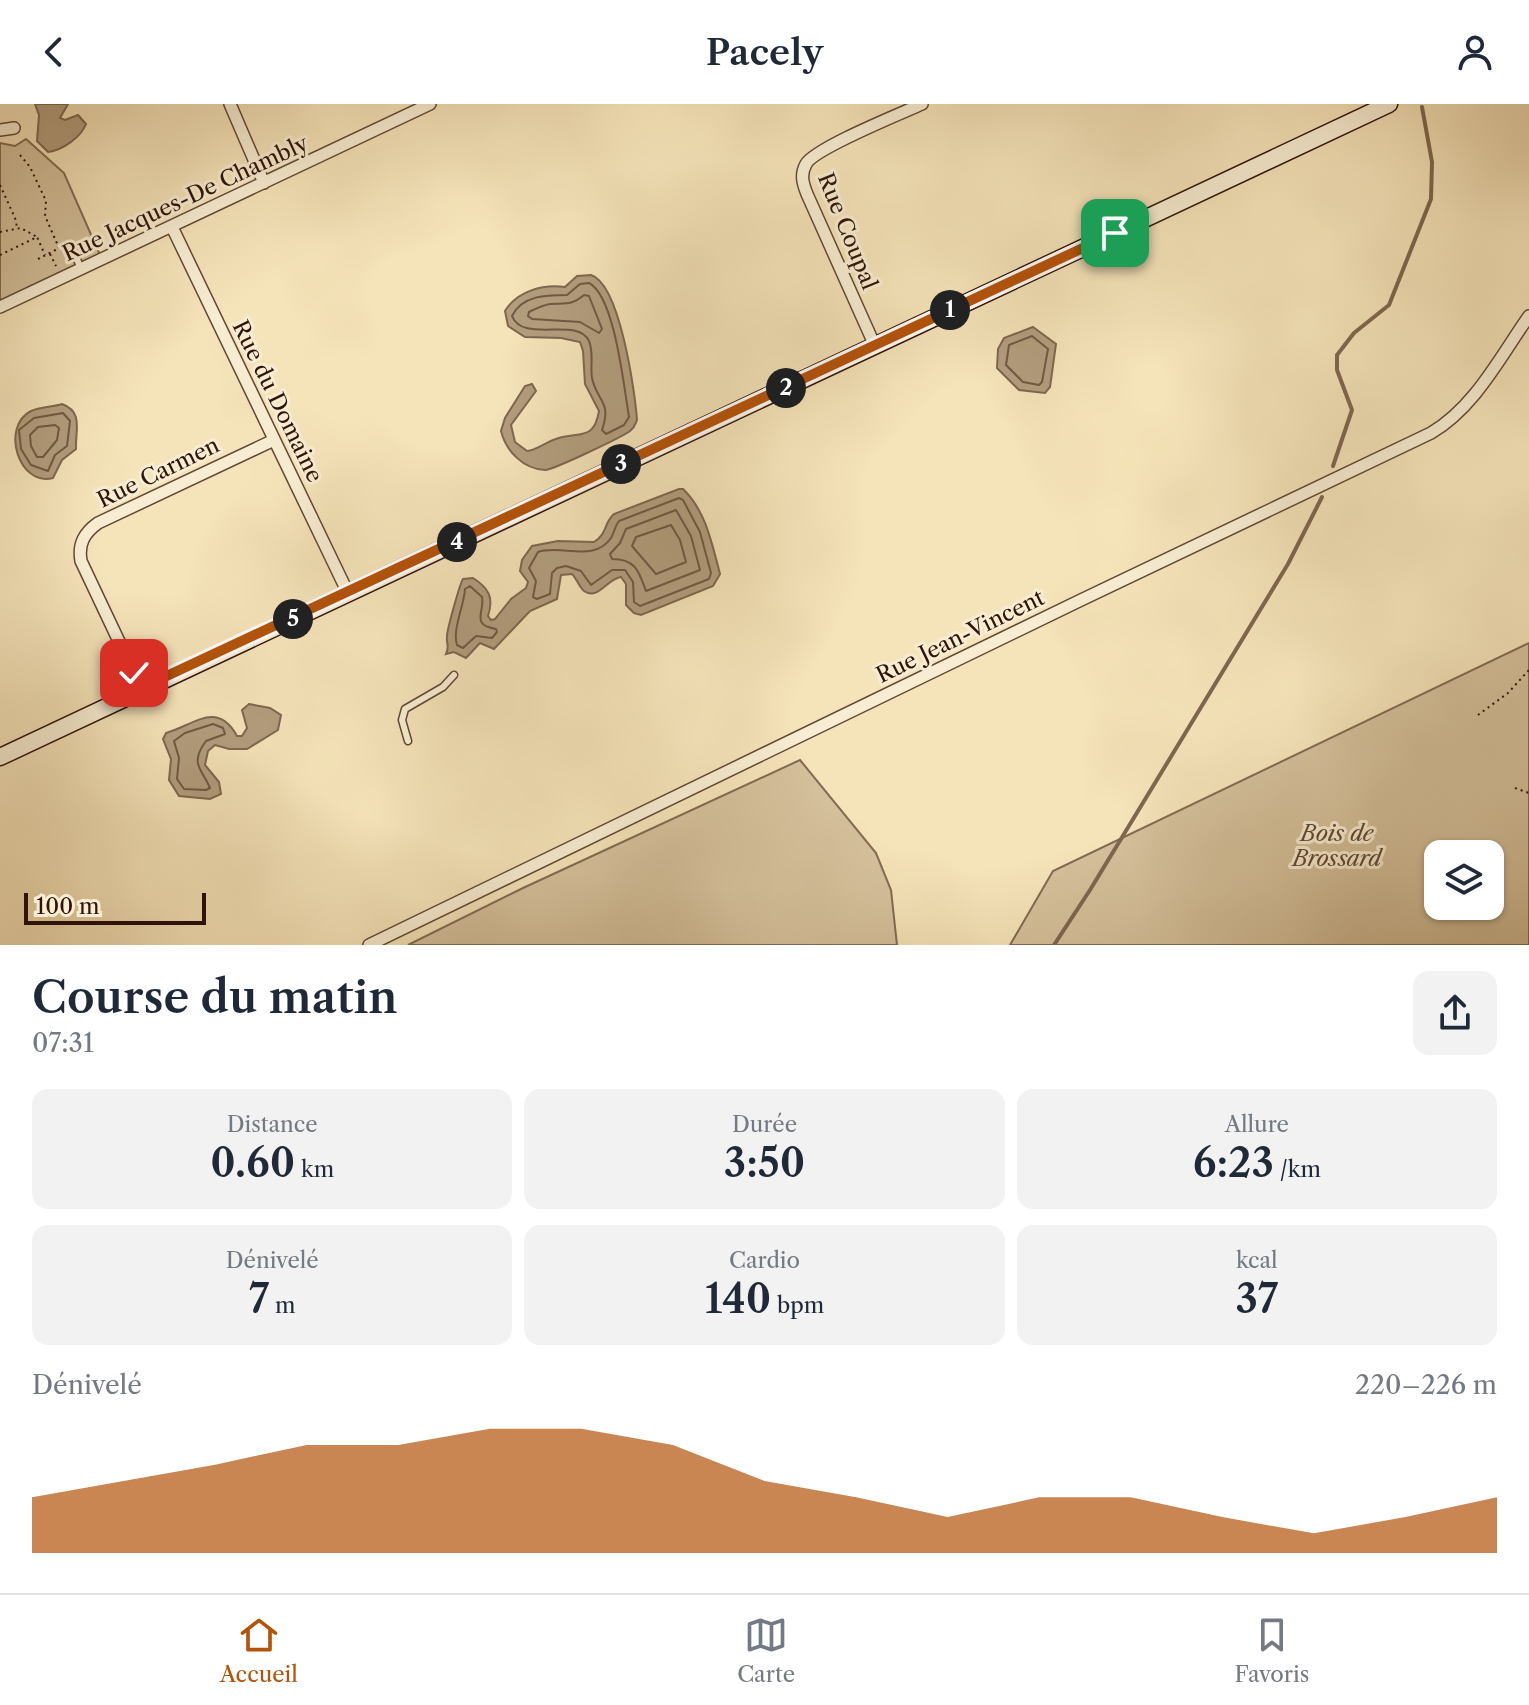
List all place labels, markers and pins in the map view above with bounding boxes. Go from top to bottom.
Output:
pin [1081,199,1149,267]
pin: 1 [930,290,970,330]
pin: 2 [766,368,806,408]
pin: 3 [601,444,641,484]
pin: 4 [437,522,477,562]
pin: 5 [273,599,313,639]
pin [100,639,168,707]

